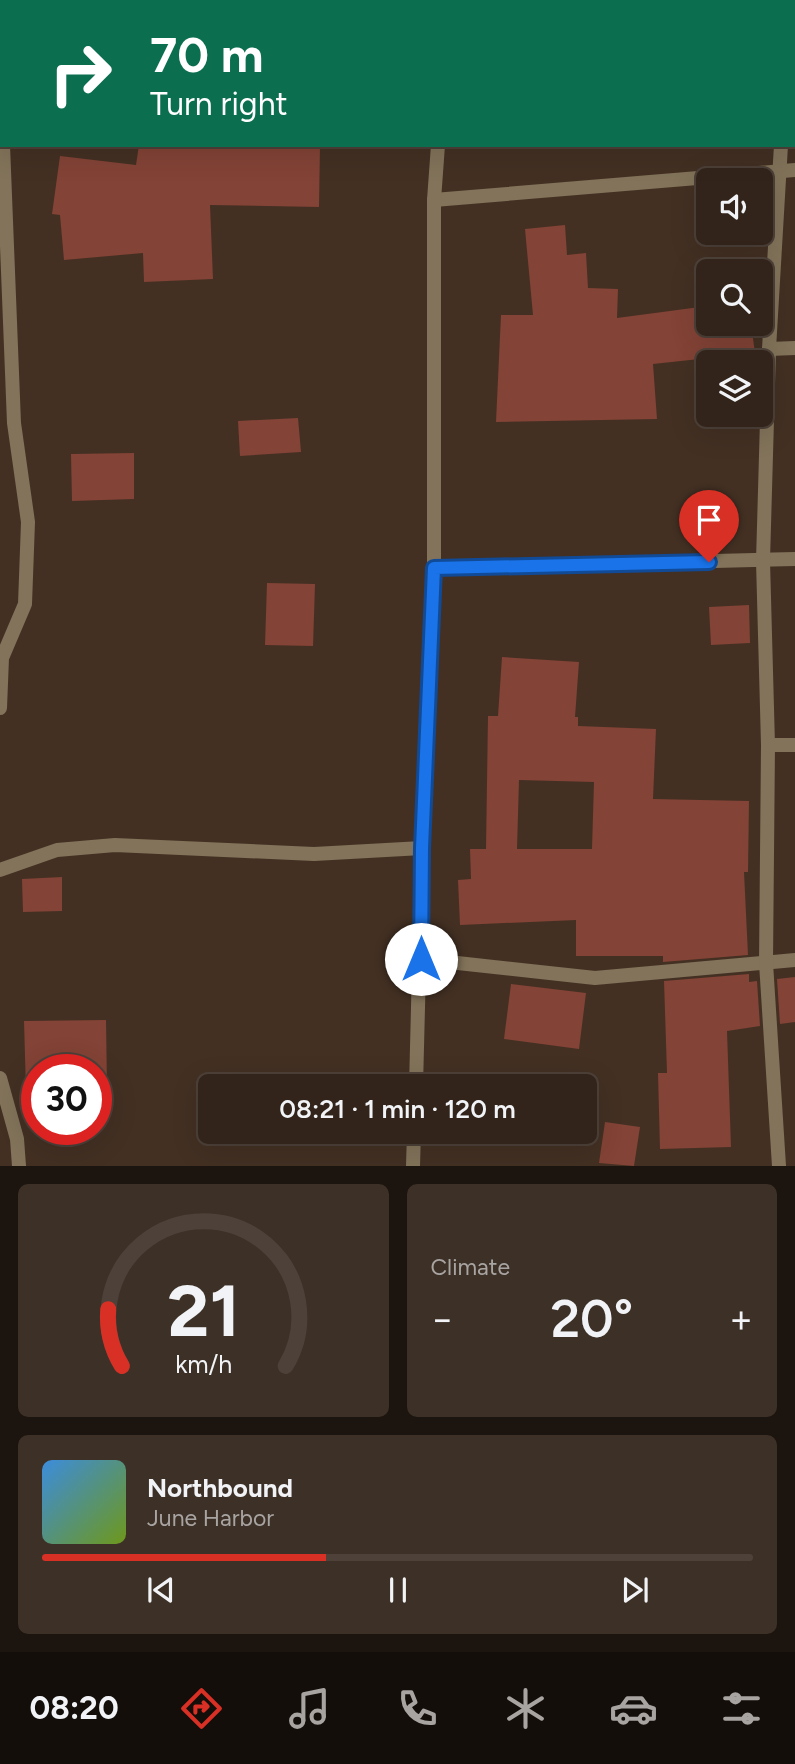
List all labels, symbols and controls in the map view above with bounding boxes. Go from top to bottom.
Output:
text: 70 m [150,25,263,84]
icon: right [35,28,126,119]
text: Turn right [150,85,288,123]
map controls [696,168,773,427]
button: sound [696,168,773,245]
button: search [696,259,773,336]
button: layers [696,350,773,427]
pin [679,490,739,562]
icon: arrive [690,501,728,539]
position arrow [384,922,458,996]
speed limit sign: 30 [21,1054,112,1145]
text: 08:21 · 1 min · 120 m [279,1093,516,1125]
text: Climate [431,1253,510,1281]
text: 21 [167,1268,240,1355]
text: 20° [550,1288,633,1350]
text: − [431,1296,454,1342]
text: + [729,1296,753,1342]
text: km/h [175,1349,232,1379]
text: Northbound [147,1472,293,1504]
text: June Harbor [147,1504,274,1532]
icon: previous [142,1571,180,1609]
icon: pause [379,1571,417,1609]
icon: next [616,1571,654,1609]
icon: directions [177,1684,226,1733]
icon: music [285,1684,334,1733]
icon: phone [393,1684,442,1733]
icon: climate [501,1684,550,1733]
icon: car [609,1684,658,1733]
icon: filters [717,1684,766,1733]
text: 08:20 [29,1689,119,1727]

